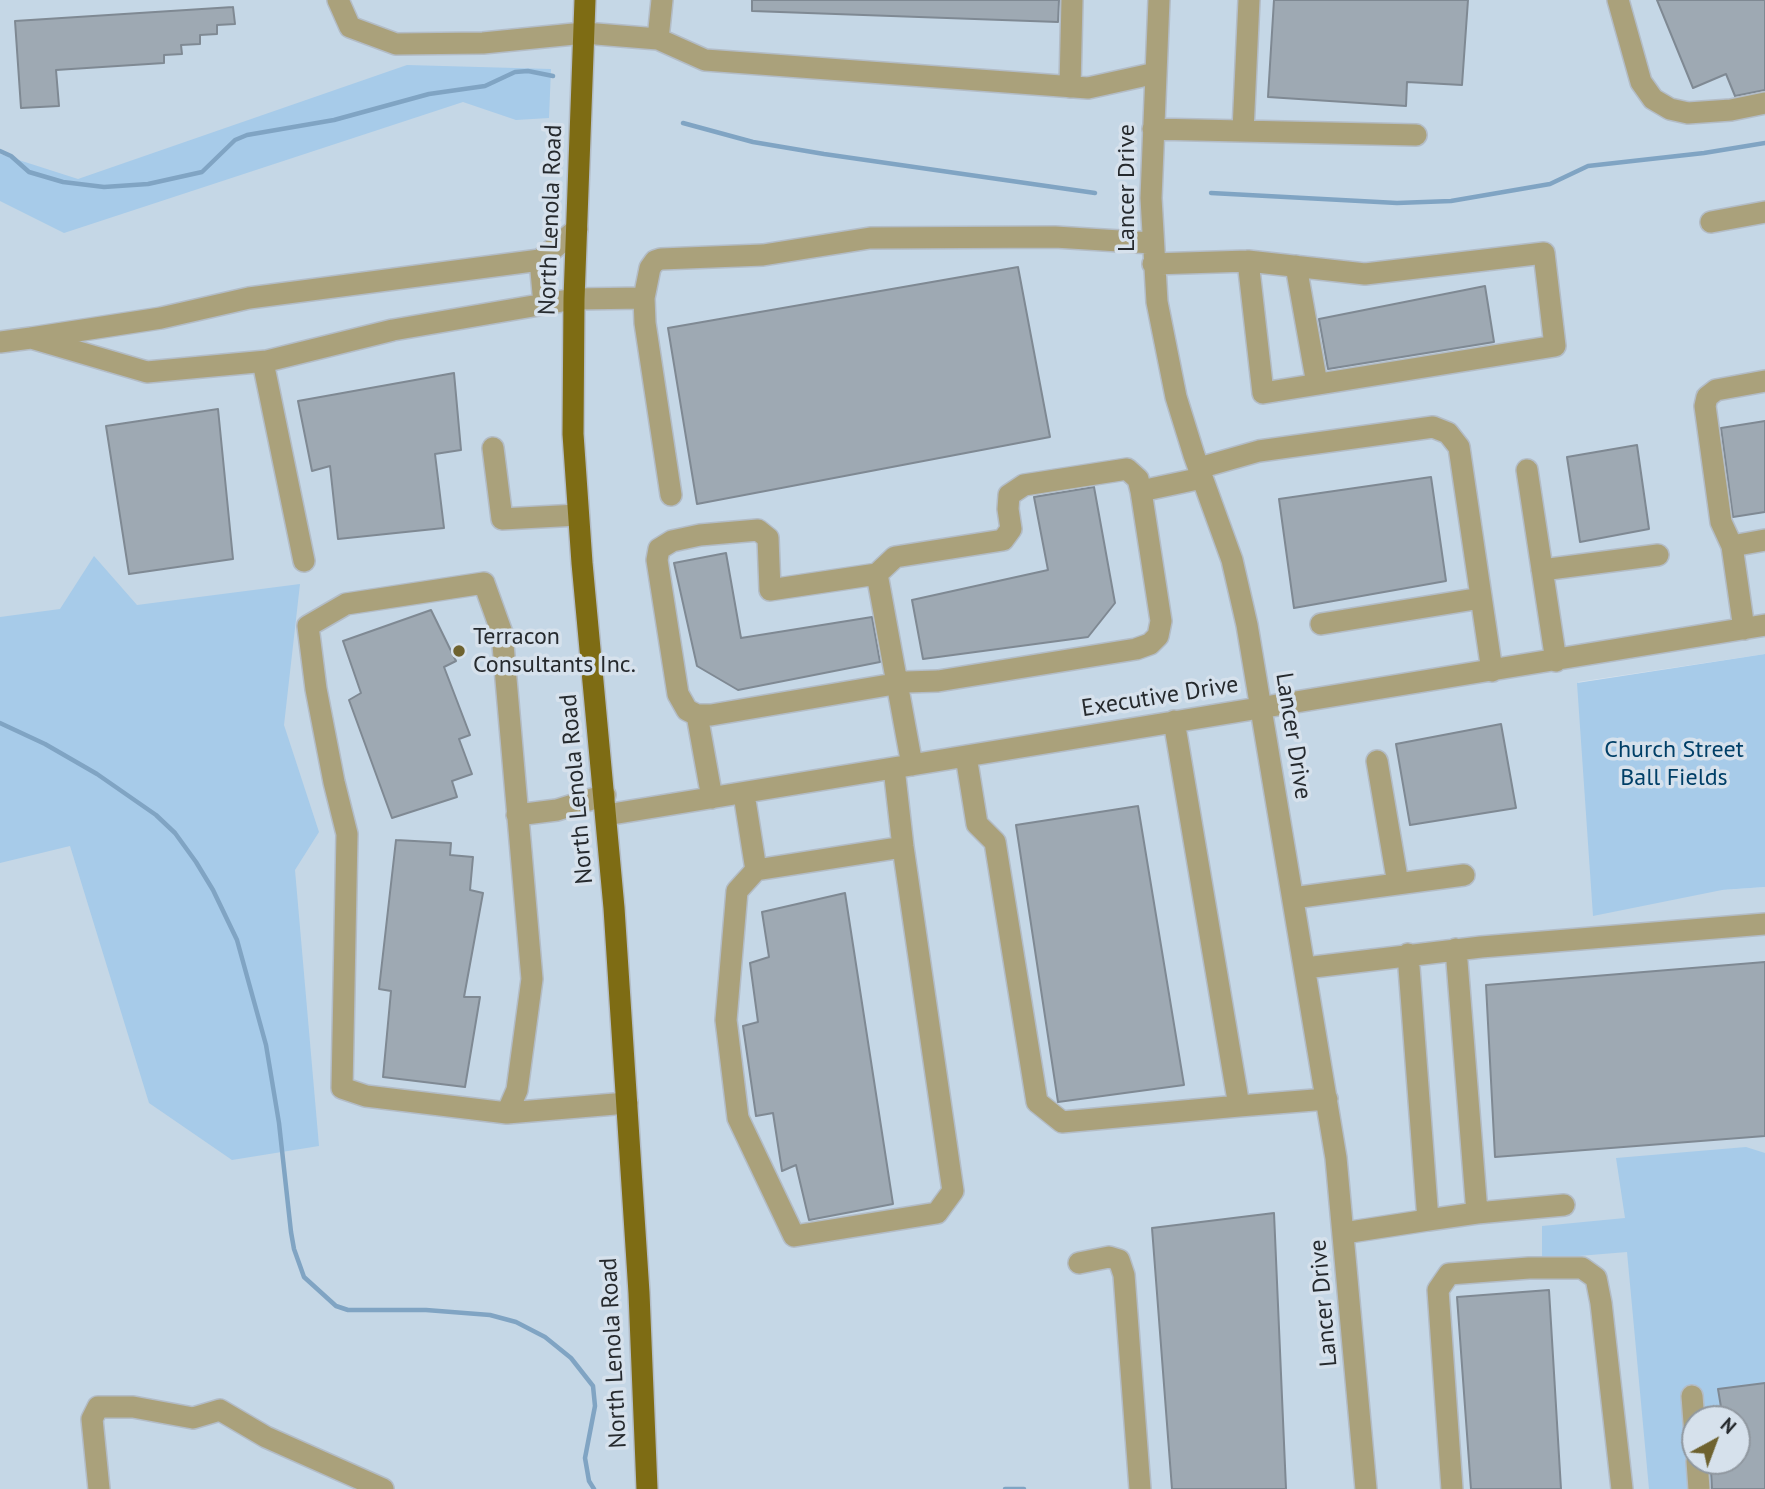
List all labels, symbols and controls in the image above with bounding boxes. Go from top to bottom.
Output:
street label: North Lenola Road [533,124,569,316]
street label: Lancer Drive [1113,124,1141,252]
place label: Terracon Consultants Inc. [473,623,636,679]
marker: Terracon Consultants Inc. [451,643,467,659]
street label: Executive Drive [1079,670,1241,724]
street label: Lancer Drive [1269,671,1317,801]
street label: North Lenola Road [554,693,600,885]
park label: Church Street Ball Fields [1604,736,1744,792]
street label: Lancer Drive [1304,1238,1344,1368]
street label: North Lenola Road [595,1257,633,1449]
north arrow [1681,1405,1751,1475]
text: N [1716,1413,1741,1439]

